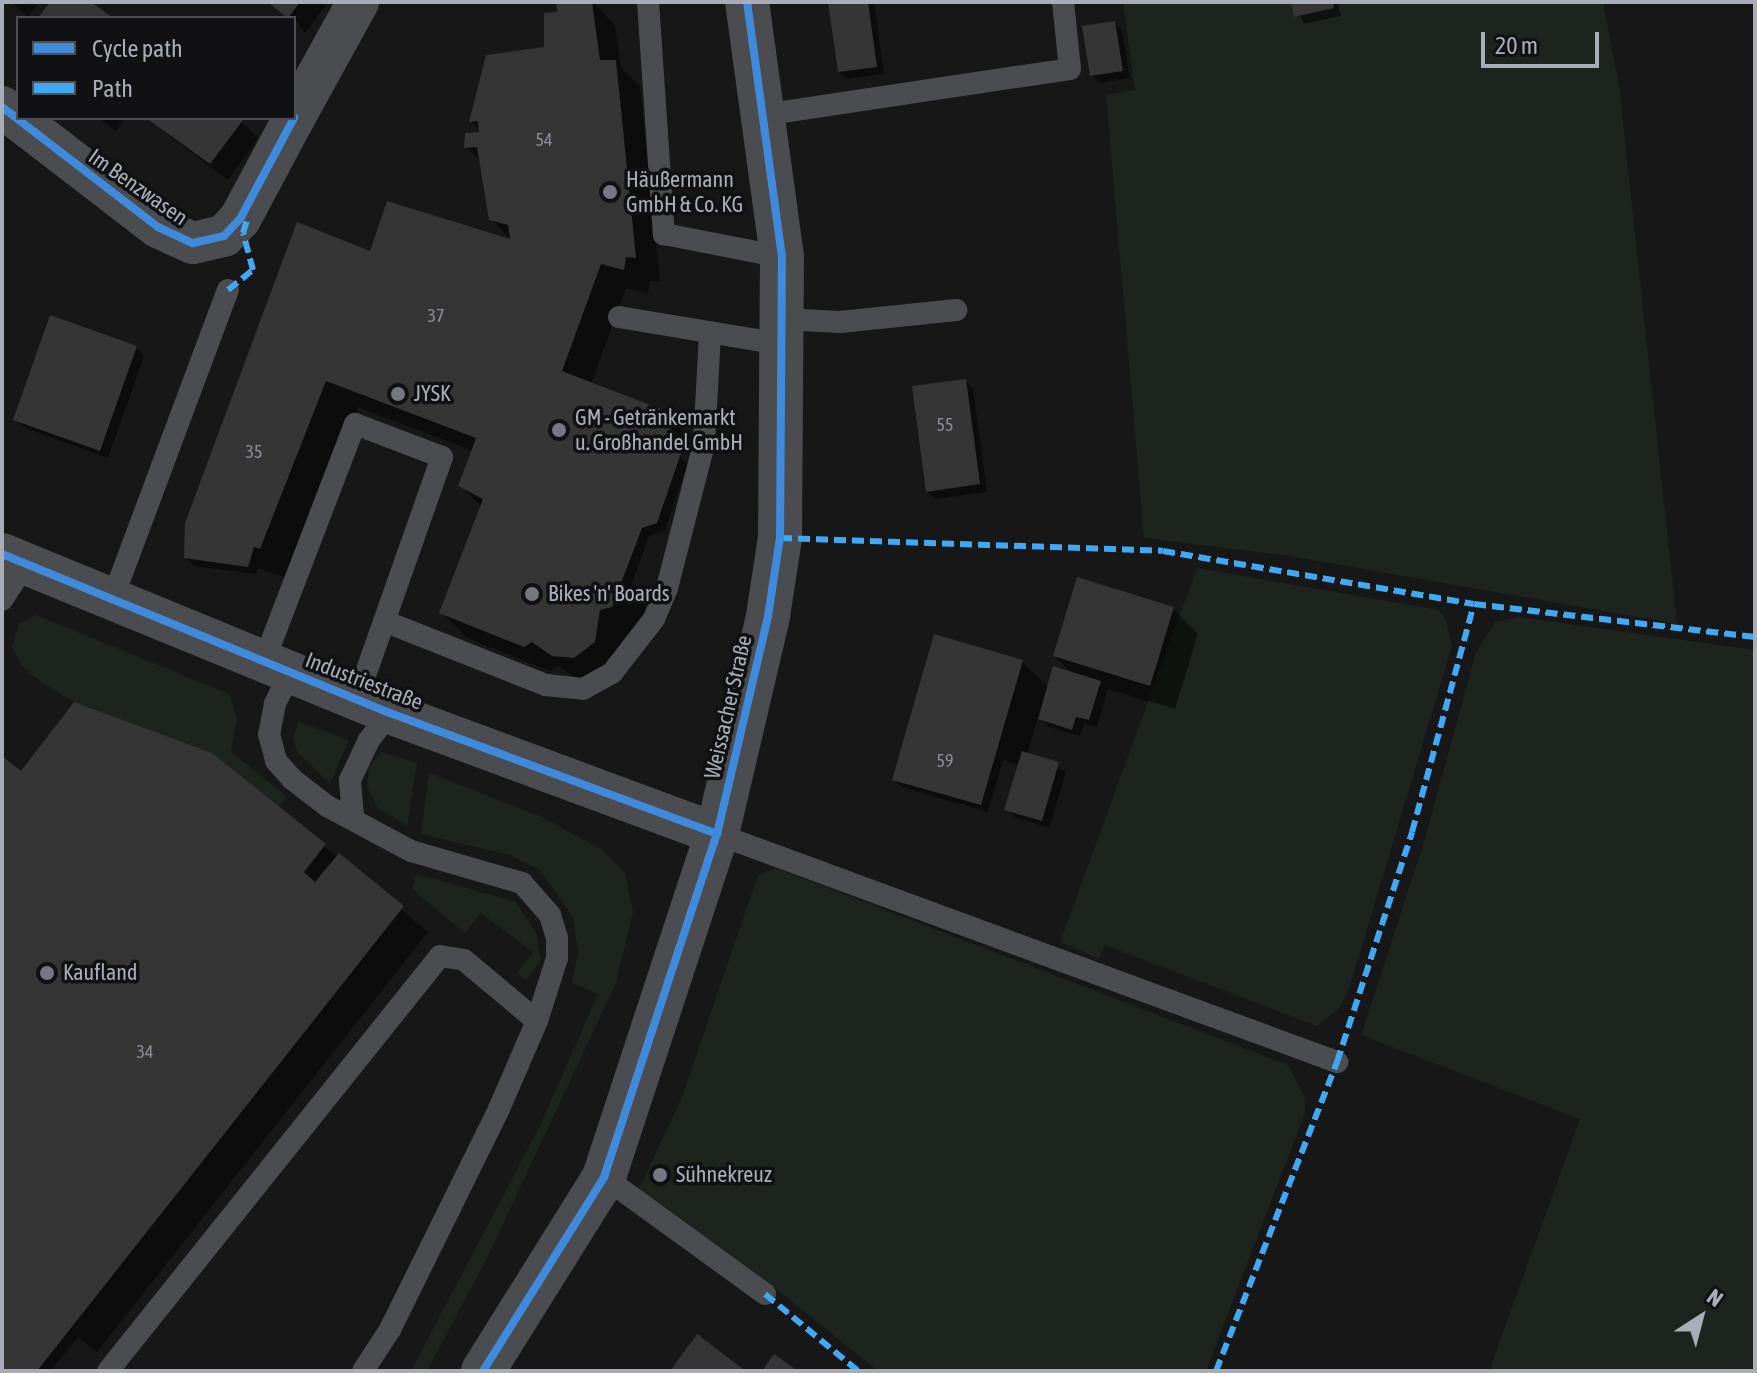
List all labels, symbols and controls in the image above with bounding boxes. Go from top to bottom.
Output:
legend [16,16,296,120]
scale bar [1485,16,1603,66]
text: 20 m [1495,32,1538,59]
text: Cycle path [92,35,183,62]
text: Path [92,75,133,102]
house number: 54 [536,129,552,151]
street label: Im Benzwasen [83,143,193,231]
place label: Häußermann GmbH & Co. KG [626,166,743,218]
marker: Häußermann GmbH & Co. KG [601,183,619,201]
house number: 37 [428,305,444,327]
place label: JYSK [414,381,451,407]
marker: JYSK [389,385,407,403]
place label: GM - Getränkemarkt u. Großhandel GmbH [575,404,743,456]
house number: 55 [937,414,953,436]
marker: GM - Getränkemarkt u. Großhandel GmbH [550,421,568,439]
house number: 35 [246,441,262,463]
place label: Bikes 'n' Boards [548,581,670,607]
marker: Bikes 'n' Boards [523,585,541,603]
street label: Weissacher Straße [699,633,757,781]
street label: Industriestraße [302,647,426,715]
house number: 59 [937,750,953,772]
place label: Kaufland [63,960,137,986]
marker: Kaufland [38,964,56,982]
house number: 34 [137,1041,153,1063]
place label: Sühnekreuz [676,1162,772,1188]
marker: Sühnekreuz [651,1166,669,1184]
north arrow [1661,1277,1741,1357]
text: N [1702,1283,1728,1312]

